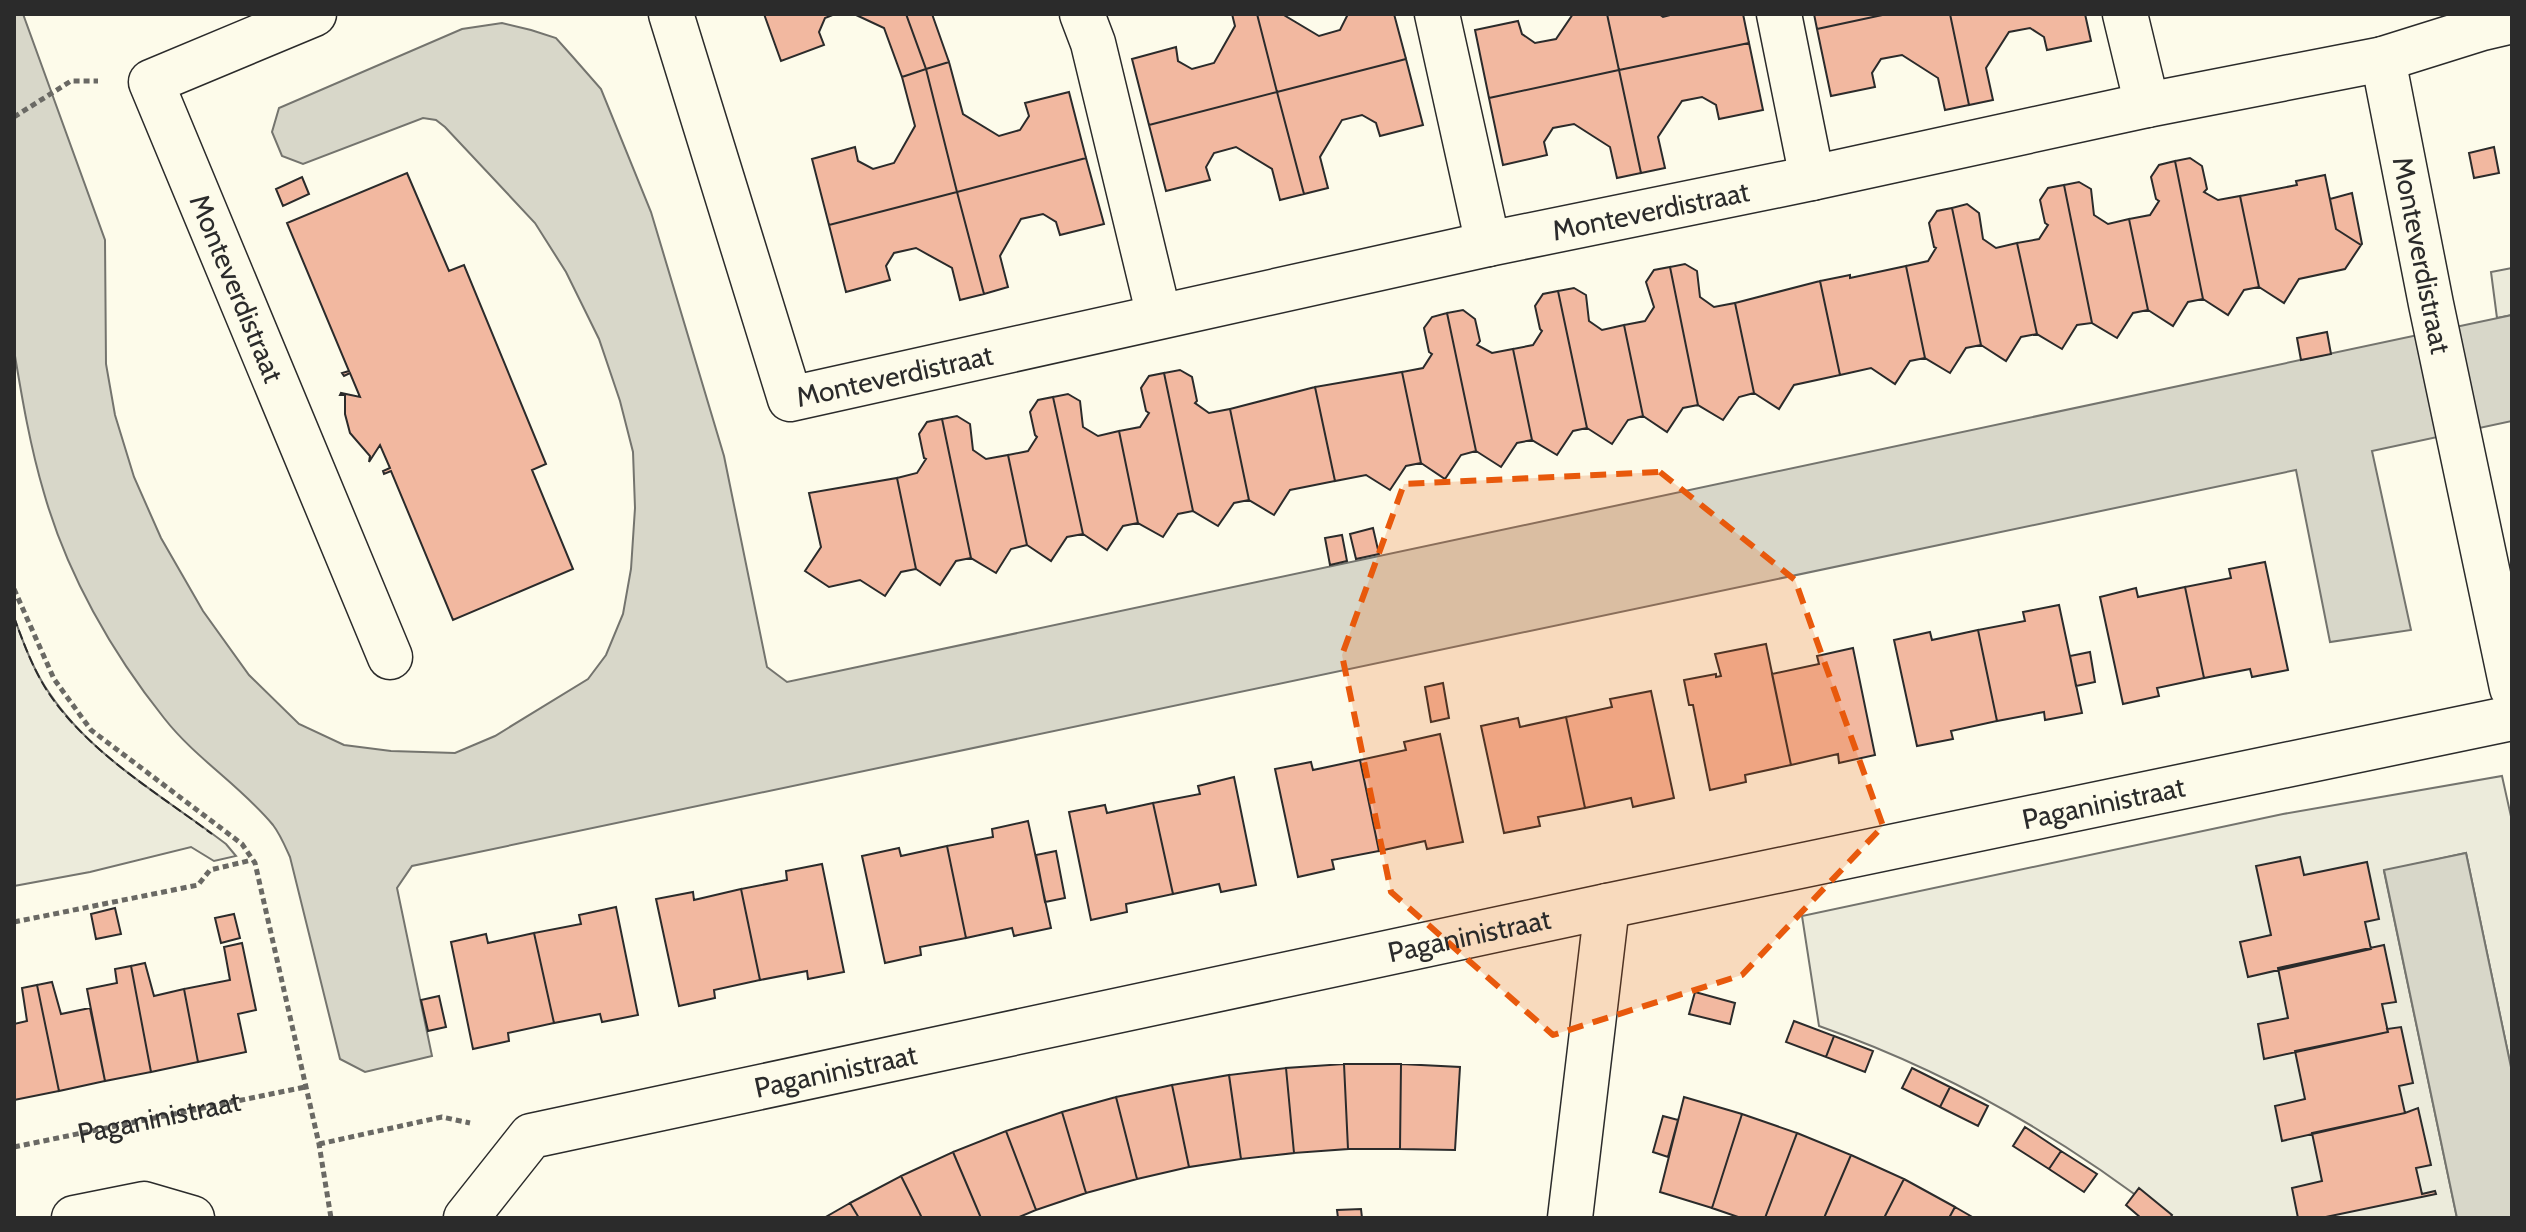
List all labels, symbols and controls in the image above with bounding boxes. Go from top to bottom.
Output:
street label: Monteverdistraat [2386,154,2458,357]
street label: Monteverdistraat [1549,174,1752,248]
street label: Monteverdistraat [183,189,291,387]
street label: Monteverdistraat [793,337,996,414]
street label: Paganinistraat [2019,769,2188,836]
street label: Paganinistraat [1385,902,1554,969]
street label: Paganinistraat [751,1037,920,1105]
street label: Paganinistraat [75,1084,243,1150]

